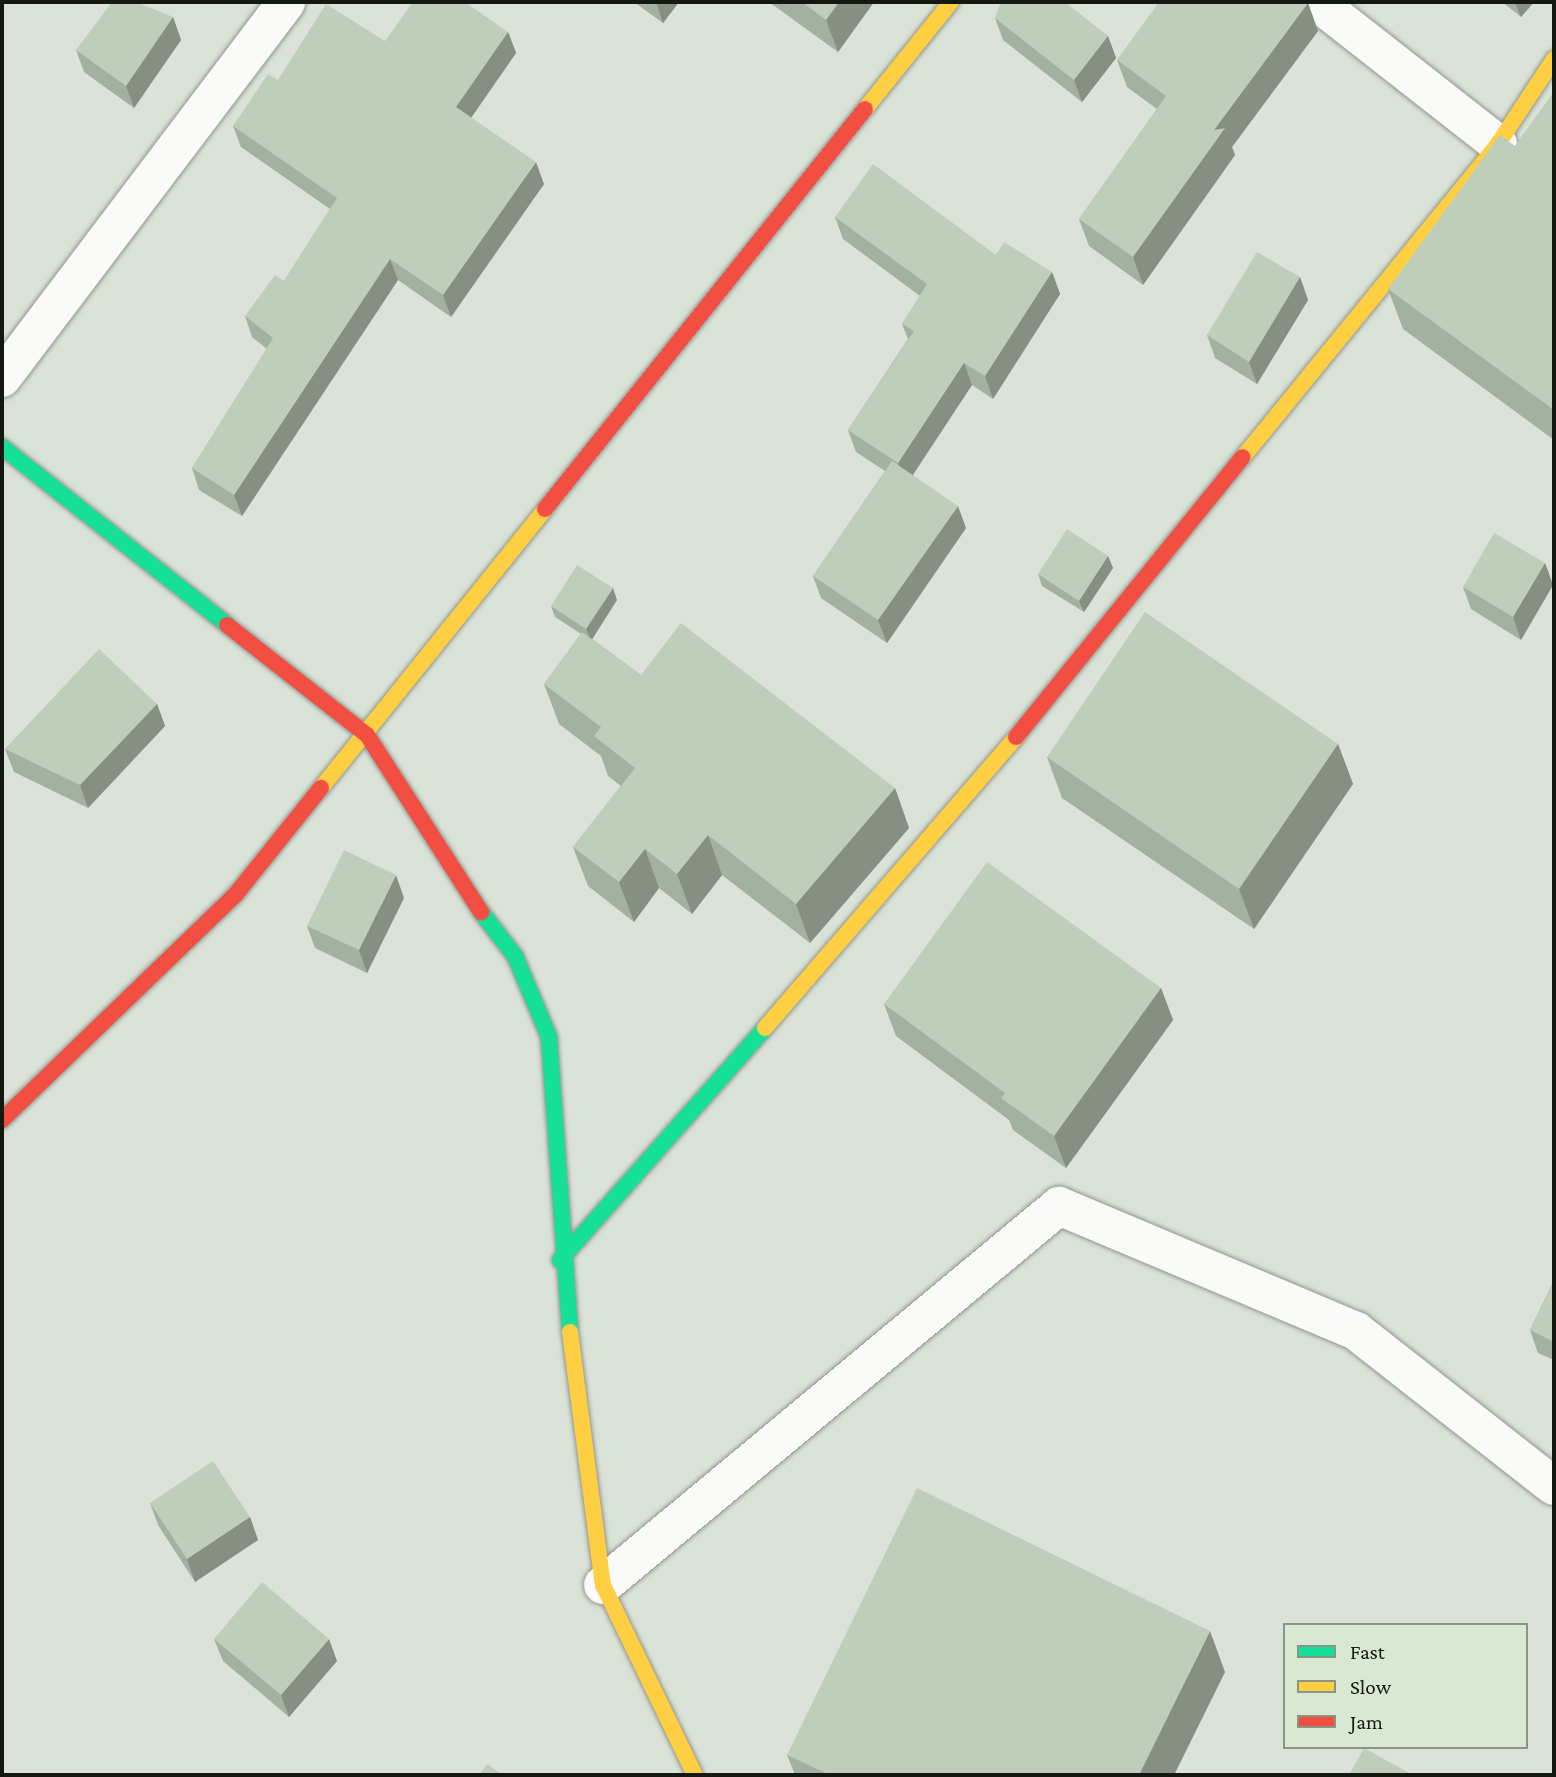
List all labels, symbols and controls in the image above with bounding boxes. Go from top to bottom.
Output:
legend [1283,1623,1528,1749]
text: Fast [1350,1640,1385,1664]
text: Slow [1350,1675,1391,1699]
text: Jam [1350,1710,1383,1734]

